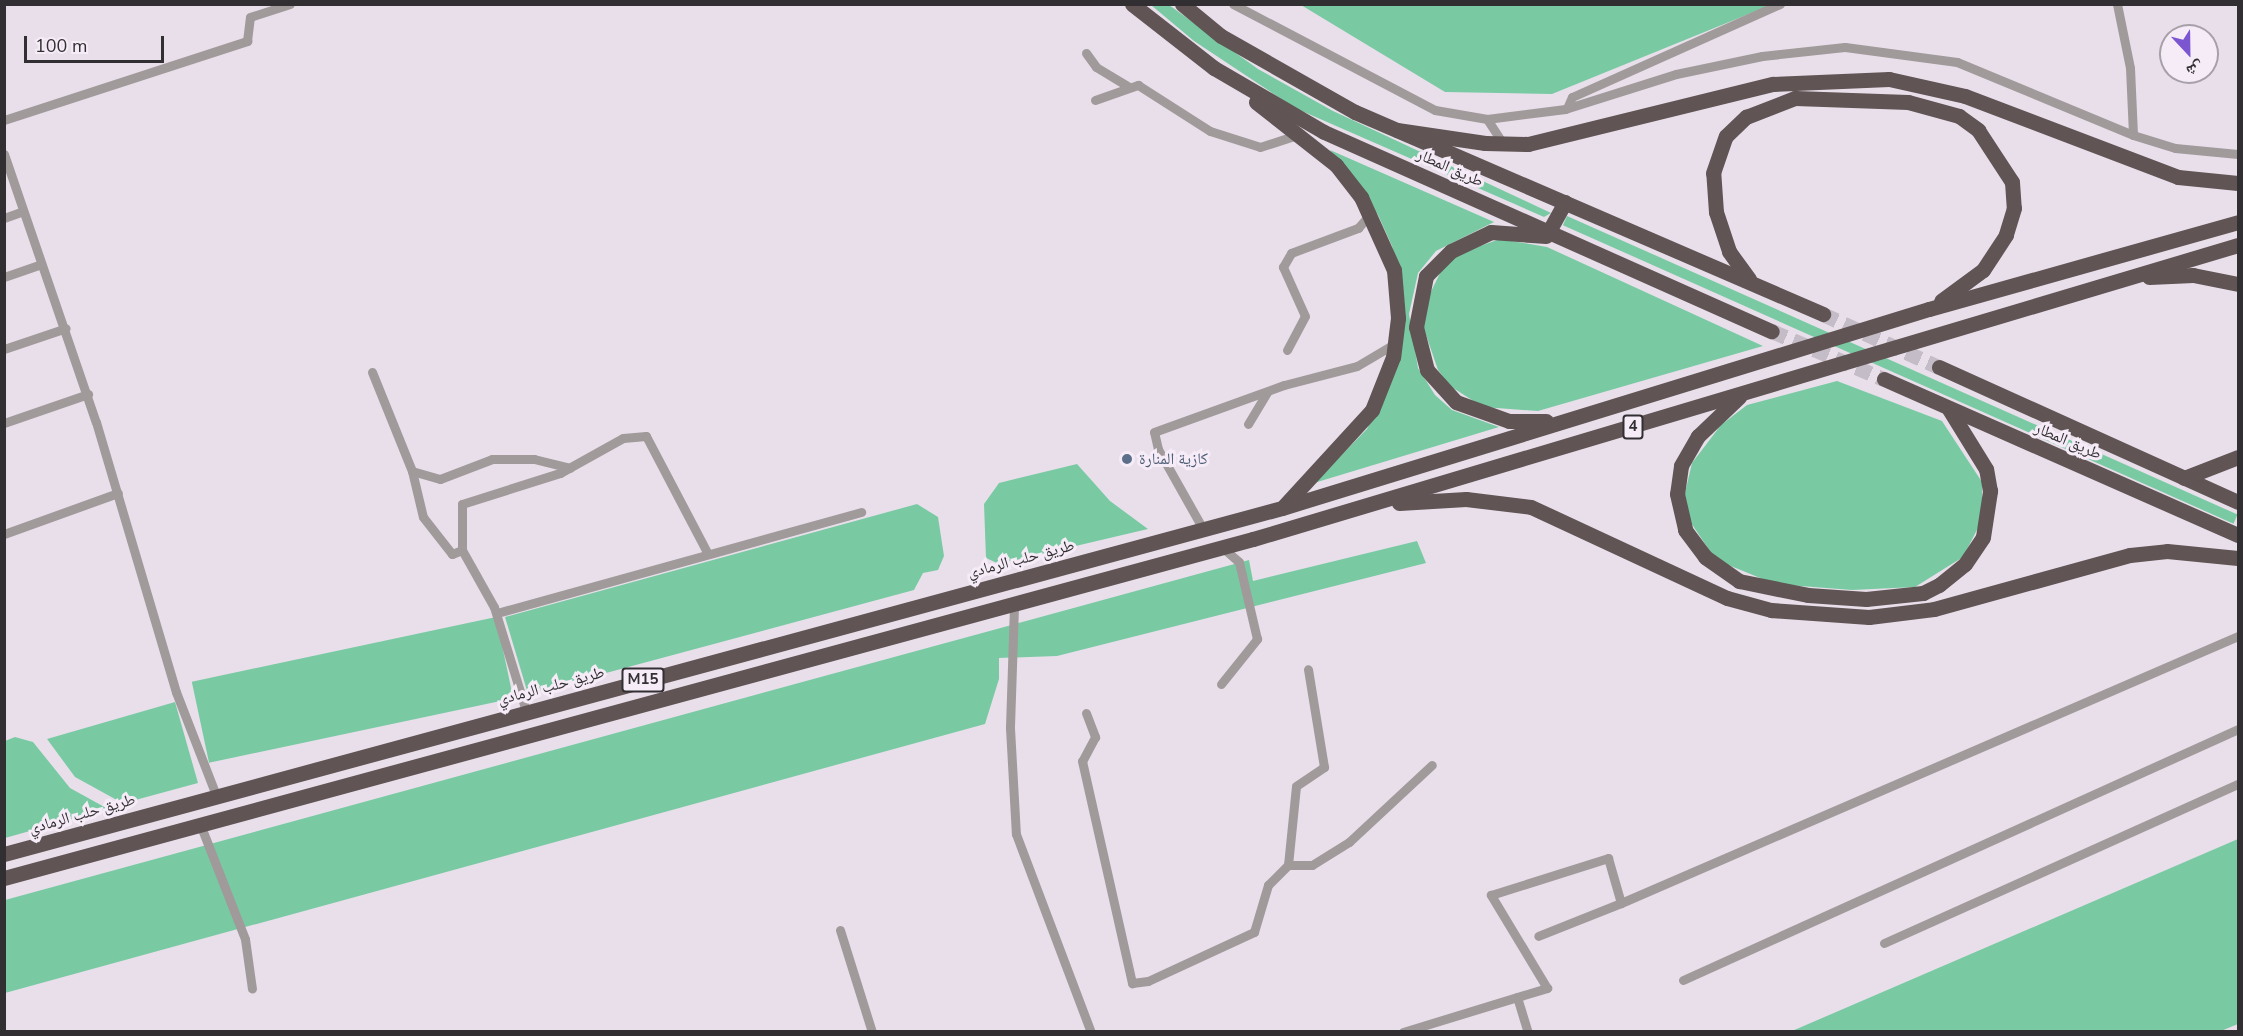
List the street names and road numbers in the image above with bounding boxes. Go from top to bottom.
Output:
street label: طريق المطار [1414,145,1486,191]
road number: 4 [1622,415,1644,439]
street label: طريق المطار [2032,418,2104,464]
street label: طريق حلب الرمادي [966,536,1076,582]
street label: طريق حلب الرمادي [496,663,606,709]
road number: M15 [620,668,666,692]
street label: طريق حلب الرمادي [27,790,137,838]

